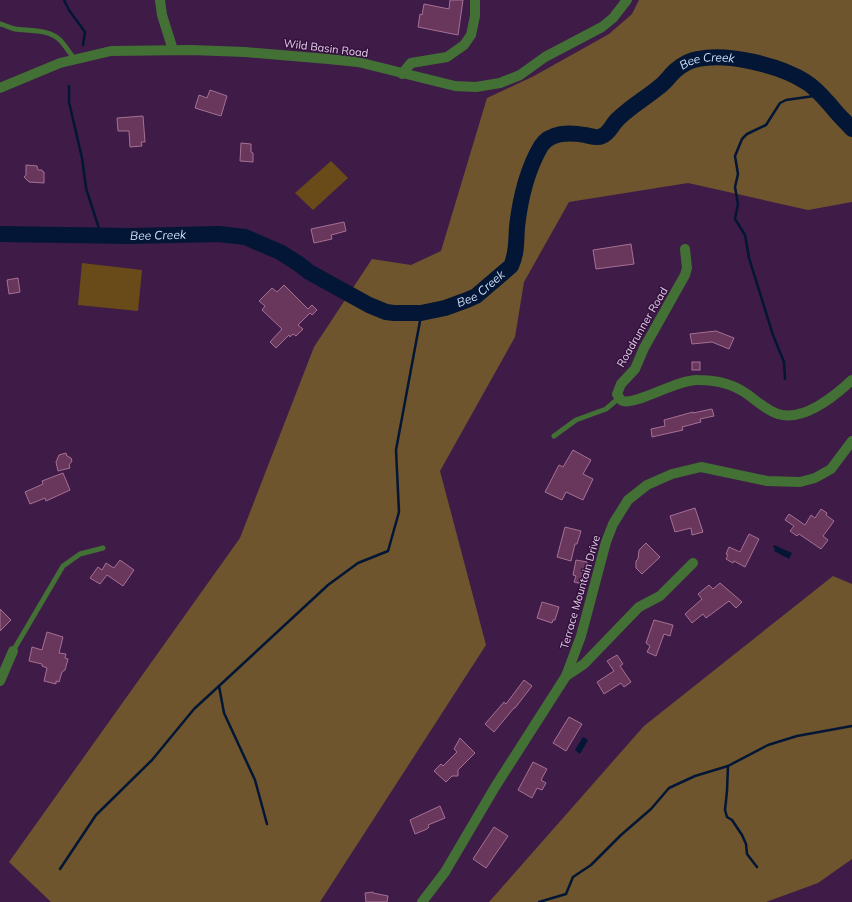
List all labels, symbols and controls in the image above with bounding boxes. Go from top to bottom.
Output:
street label: Wild Basin Road [283,36,369,60]
water label: Bee Creek [676,49,736,72]
water label: Bee Creek [130,227,187,243]
water label: Bee Creek [454,266,508,310]
street label: Roadrunner Road [613,285,671,369]
street label: Terrace Mountain Drive [557,533,603,651]

